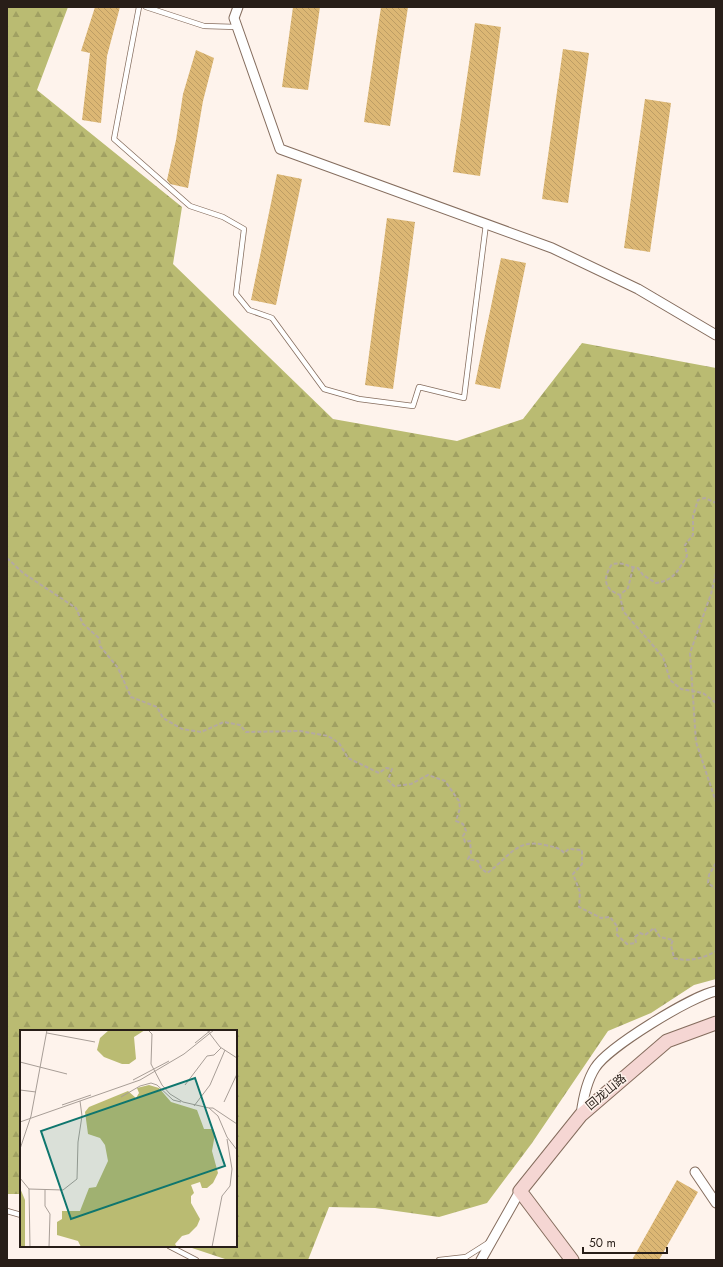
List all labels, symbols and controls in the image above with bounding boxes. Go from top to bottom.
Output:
inset map [20,1030,237,1247]
street label: 回龙山路 [582,1070,630,1114]
scale bar [583,1229,667,1255]
text: 50 m [589,1234,616,1252]

